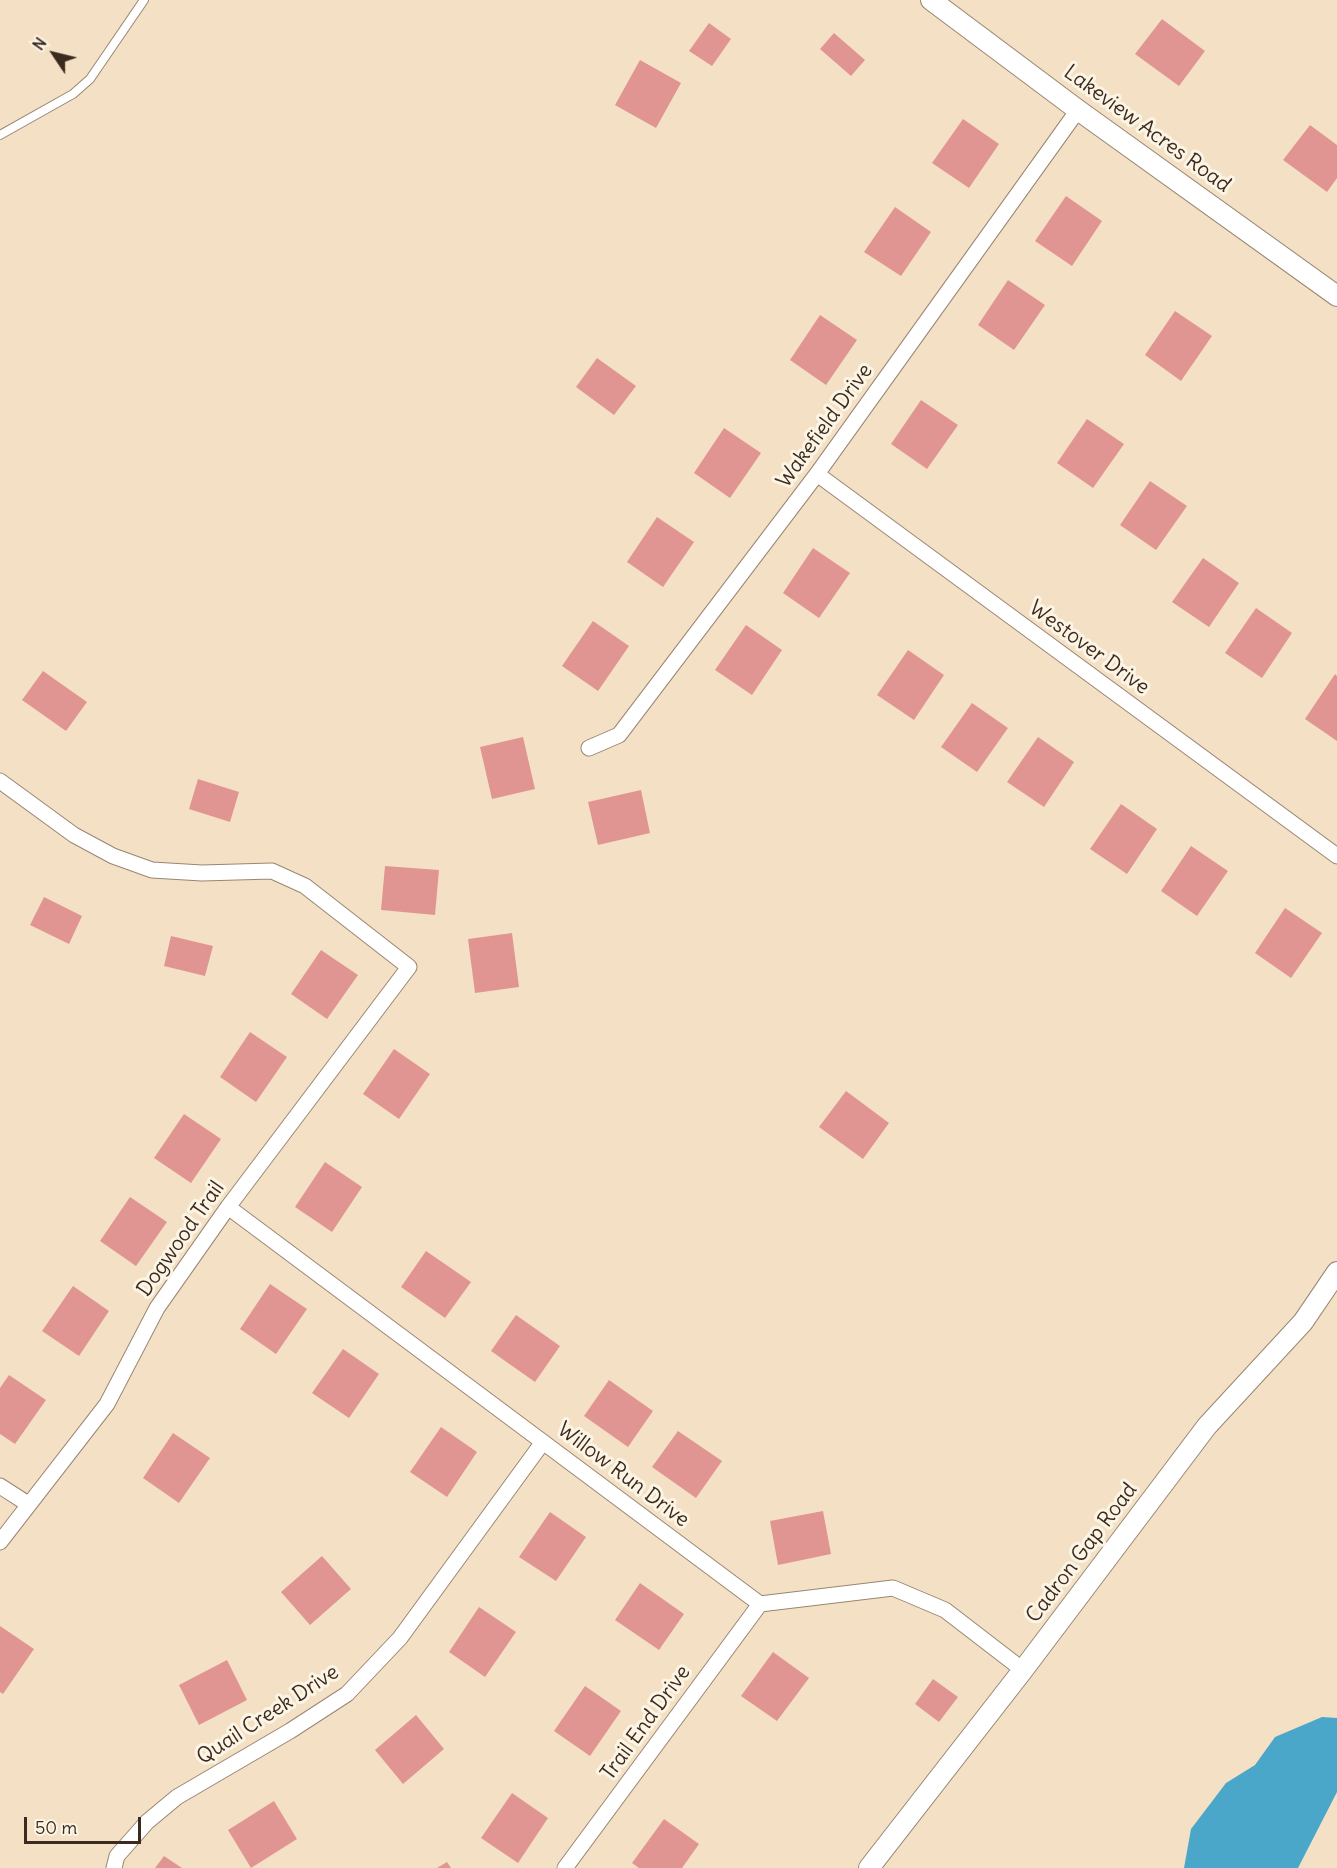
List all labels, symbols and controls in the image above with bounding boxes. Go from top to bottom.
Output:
north arrow [24,24,84,84]
text: N [28,33,51,54]
street label: Lakeview Acres Road [1059,60,1235,198]
street label: Wakefield Drive [772,359,878,493]
street label: Westover Drive [1024,596,1154,700]
street label: Dogwood Trail [132,1176,230,1302]
street label: Willow Run Drive [552,1417,694,1533]
street label: Cadron Gap Road [1021,1478,1143,1628]
street label: Quail Creek Drive [192,1660,344,1770]
street label: Trail End Drive [596,1661,696,1785]
scale bar [27,1805,144,1843]
text: 50 m [35,1816,77,1839]

